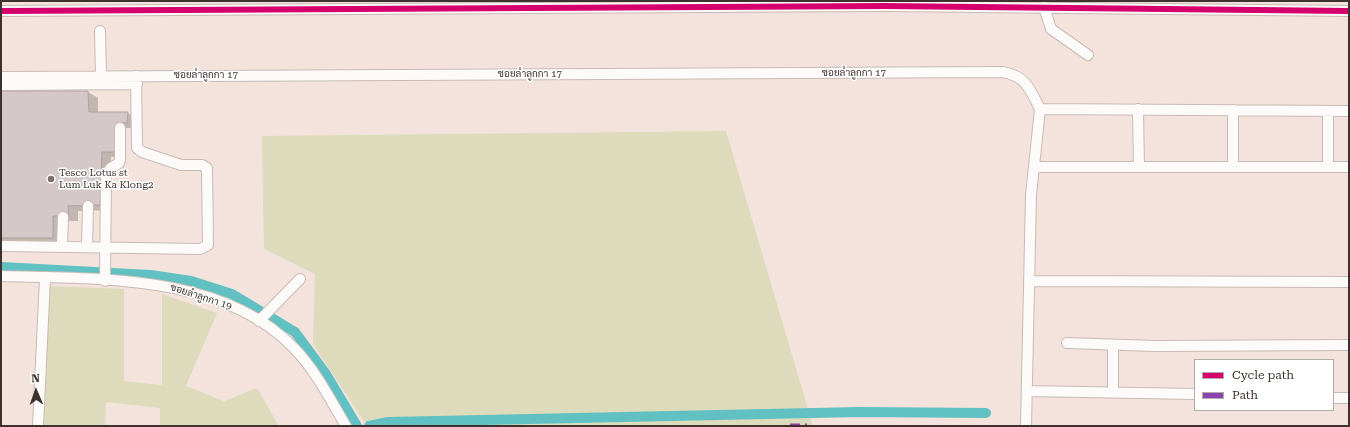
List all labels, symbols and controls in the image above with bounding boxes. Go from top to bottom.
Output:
street label: ซอยลำลูกกา 17 [822,67,886,79]
street label: ซอยลำลูกกา 17 [498,68,562,80]
street label: ซอยลำลูกกา 17 [174,69,238,81]
place label: Tesco Lotus st Lum Luk Ka Klong2 [59,167,154,190]
marker: Tesco Lotus st Lum Luk Ka Klong2 [46,174,56,184]
street label: ซอยลำลูกกา 19 [169,281,233,313]
legend [1194,359,1334,411]
text: Cycle path [1232,368,1294,382]
north arrow [16,371,56,411]
text: N [31,372,40,385]
text: Path [1232,388,1258,402]

